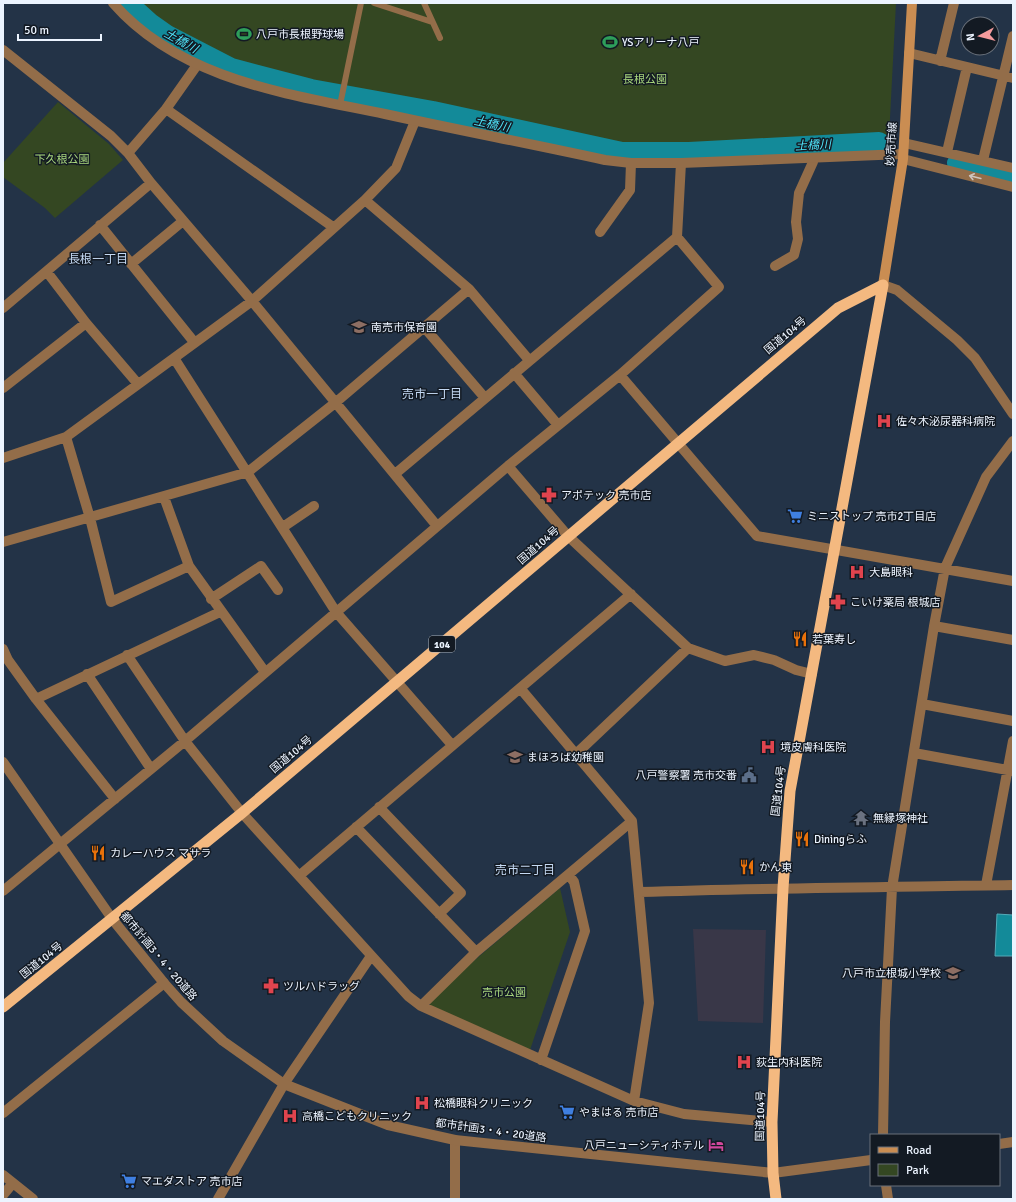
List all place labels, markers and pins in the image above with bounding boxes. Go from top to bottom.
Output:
sports icon: 八戸市長根野球場 [235,25,253,43]
place label: 八戸市長根野球場 [256,28,344,41]
sports icon: YSアリーナ八戸 [601,33,619,51]
place label: YSアリーナ八戸 [622,36,699,49]
school or university icon: 南売市保育園 [350,318,368,336]
place label: 南売市保育園 [371,321,437,334]
hospital icon: 佐々木泌尿器科病院 [875,412,893,430]
place label: 佐々木泌尿器科病院 [896,415,995,428]
pharmacy icon: アポテック 売市店 [540,486,558,504]
place label: アポテック 売市店 [561,489,651,502]
supermarket icon: ミニストップ 売市2丁目店 [786,507,804,525]
place label: ミニストップ 売市2丁目店 [807,510,936,523]
hospital icon: 大島眼科 [848,563,866,581]
place label: 大島眼科 [869,566,913,579]
pharmacy icon: こいけ薬局 根城店 [829,593,847,611]
place label: こいけ薬局 根城店 [850,596,940,609]
restaurant icon: 若葉寿し [791,630,809,648]
place label: 若葉寿し [812,633,856,646]
hospital icon: 境皮膚科医院 [759,738,777,756]
place label: 境皮膚科医院 [780,741,846,754]
school or university icon: まほろば幼稚園 [506,748,524,766]
place label: まほろば幼稚園 [527,751,604,764]
public building icon: 八戸警察署 売市交番 [740,766,758,784]
place label: 八戸警察署 売市交番 [636,769,737,782]
temple icon: 無縁塚神社 [852,809,870,827]
place label: 無縁塚神社 [873,812,928,825]
restaurant icon: Diningらふ [793,830,811,848]
place label: Diningらふ [814,833,867,846]
restaurant icon: カレーハウス マサラ [89,844,107,862]
place label: カレーハウス マサラ [110,847,211,860]
restaurant icon: かん東 [738,858,756,876]
place label: かん東 [759,861,792,874]
school or university icon: 八戸市立根城小学校 [944,964,962,982]
place label: 八戸市立根城小学校 [842,967,941,980]
pharmacy icon: ツルハドラッグ [262,977,280,995]
place label: ツルハドラッグ [283,980,360,993]
hospital icon: 荻生内科医院 [735,1053,753,1071]
place label: 荻生内科医院 [756,1056,822,1069]
hospital icon: 松橋眼科クリニック [413,1094,431,1112]
place label: 松橋眼科クリニック [434,1097,533,1110]
supermarket icon: やまはる 売市店 [558,1103,576,1121]
place label: やまはる 売市店 [579,1106,658,1119]
hospital icon: 高橋こどもクリニック [281,1107,299,1125]
place label: 高橋こどもクリニック [302,1110,412,1123]
hotel icon: 八戸ニューシティホテル [707,1136,725,1154]
place label: 八戸ニューシティホテル [584,1139,704,1152]
supermarket icon: マエダストア 売市店 [120,1172,138,1190]
place label: マエダストア 売市店 [141,1175,242,1188]

